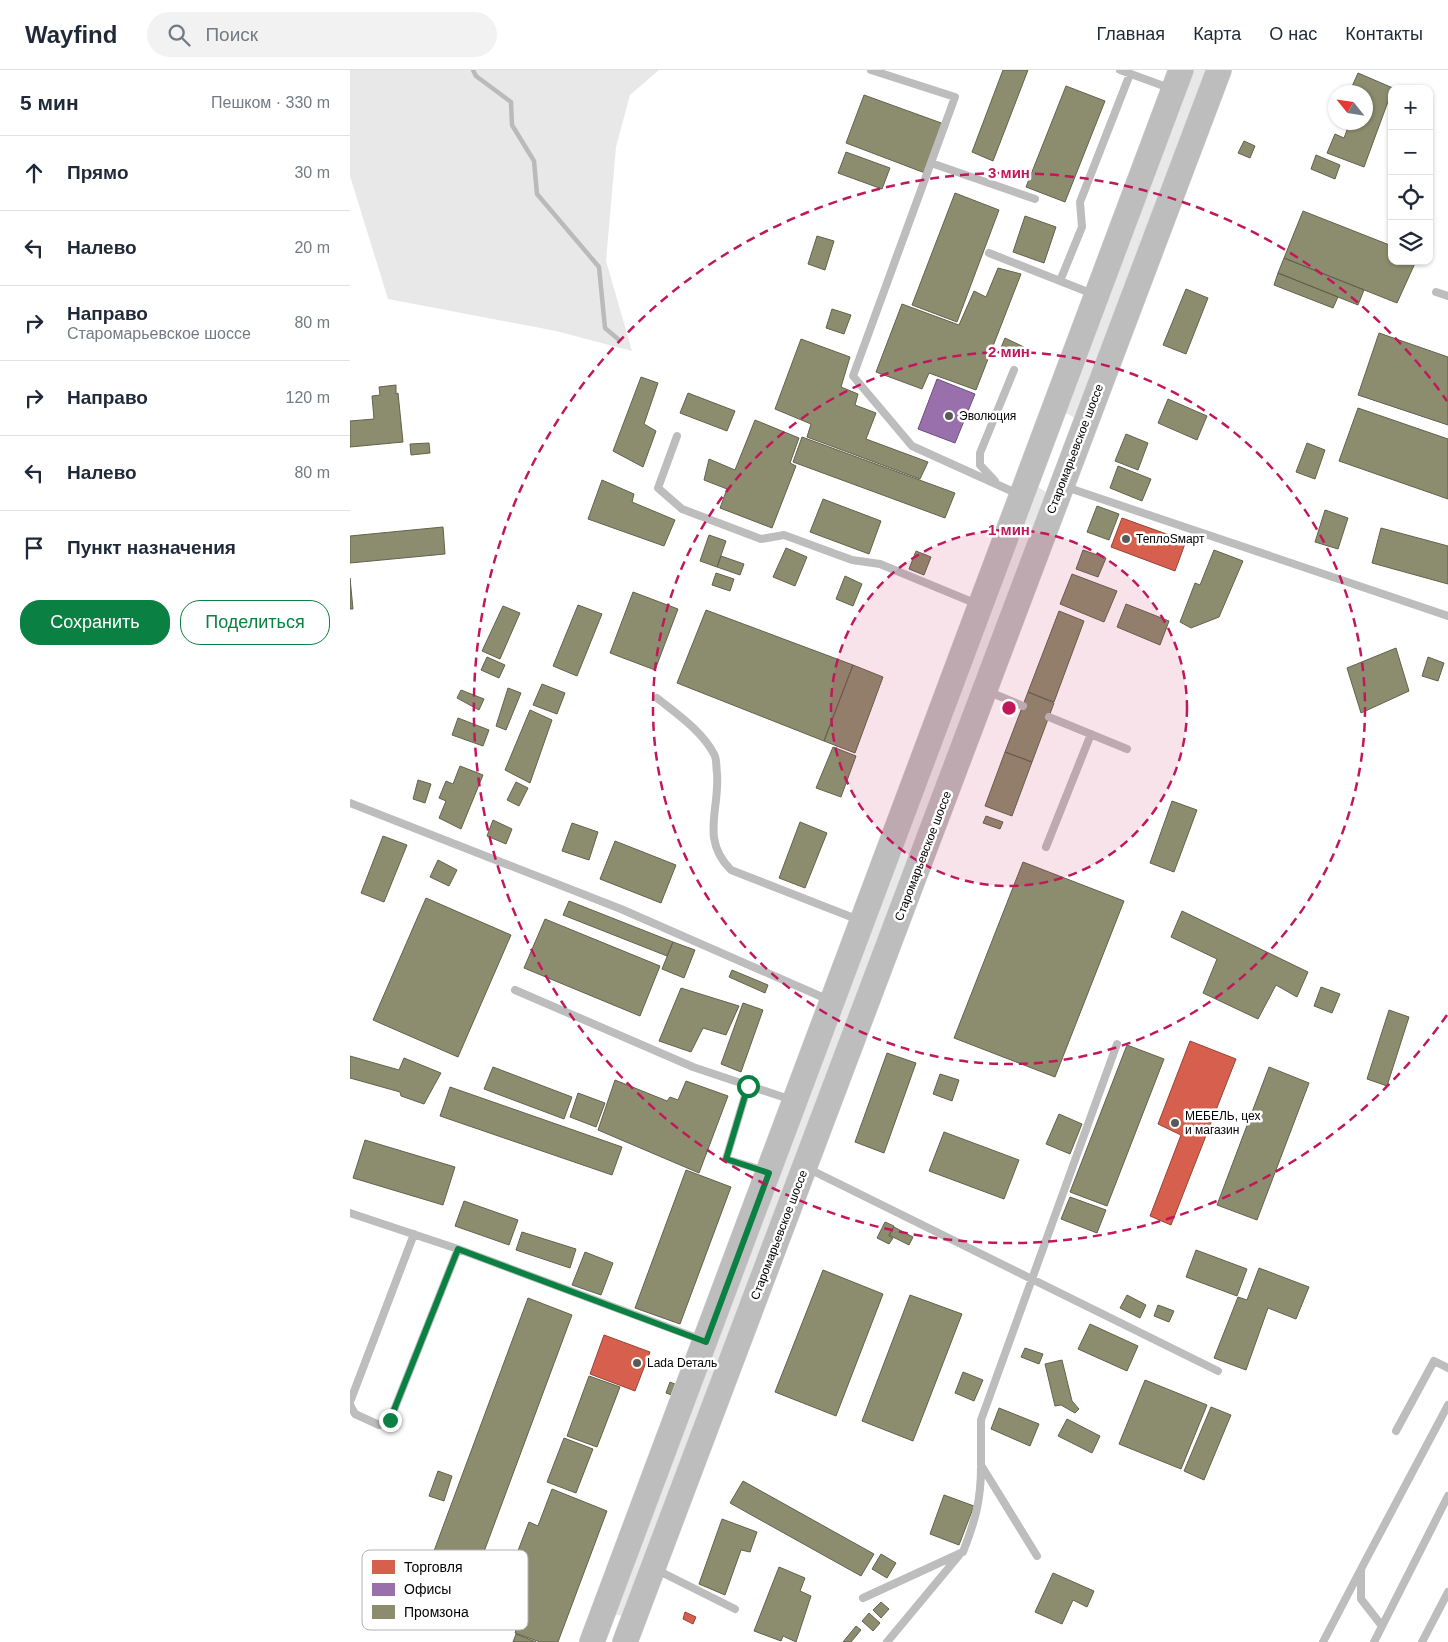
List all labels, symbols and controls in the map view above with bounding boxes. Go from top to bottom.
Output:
search box [147,12,497,57]
text: Wayfind [25,21,117,48]
icon: search [165,21,193,49]
text: Поиск [205,24,258,45]
text: Главная [1097,24,1165,44]
text: Карта [1193,24,1241,44]
text: О нас [1269,24,1317,44]
text: Контакты [1345,24,1423,44]
north arrow [1328,85,1373,130]
map controls [1388,85,1433,265]
button: + [1388,85,1433,130]
text: 5 мин [20,91,79,114]
text: Пешком · 330 m [211,94,330,111]
button: − [1388,130,1433,175]
icon: ahead [20,159,48,187]
text: Прямо [67,162,129,183]
text: 30 m [294,164,330,181]
text: 3 мин [988,164,1030,181]
button: locate [1388,175,1433,220]
button: layers [1388,220,1433,265]
icon: left [20,234,48,262]
text: Налево [67,237,137,258]
text: 20 m [294,239,330,256]
text: Направо [67,303,148,324]
icon: right [20,309,48,337]
text: 80 m [294,314,330,331]
text: Старомарьевское шоссе [67,325,251,342]
text: 2 мин [988,343,1030,360]
street label: Старомарьевское шоссе [1044,382,1106,516]
icon: right [20,384,48,412]
text: Направо [67,387,148,408]
text: 120 m [286,389,330,406]
place label: Эволюция [959,409,1016,423]
marker: Эволюция [943,410,955,422]
icon: left [20,459,48,487]
text: Налево [67,462,137,483]
text: 80 m [294,464,330,481]
text: 1 мин [988,521,1030,538]
place label: ТеплоSмарт [1136,532,1205,546]
marker: ТеплоSмарт [1120,533,1132,545]
icon: arrive [20,534,48,562]
text: Пункт назначения [67,537,236,558]
button: Сохранить [20,600,170,645]
button: Поделиться [180,600,330,645]
centre of rings [1000,699,1018,717]
street label: Старомарьевское шоссе [892,789,954,923]
route start [737,1075,760,1098]
place label: МЕБЕЛЬ, цех и магазин [1185,1109,1260,1137]
marker: МЕБЕЛЬ, цех и магазин [1169,1117,1181,1129]
street label: Старомарьевское шоссе [748,1168,810,1302]
place label: Lada Dеталь [647,1356,717,1370]
marker: Lada Dеталь [631,1357,643,1369]
route end [379,1409,402,1432]
legend [362,1550,528,1630]
text: Торговля [404,1559,462,1575]
text: Офисы [404,1581,451,1597]
text: Промзона [404,1604,469,1620]

